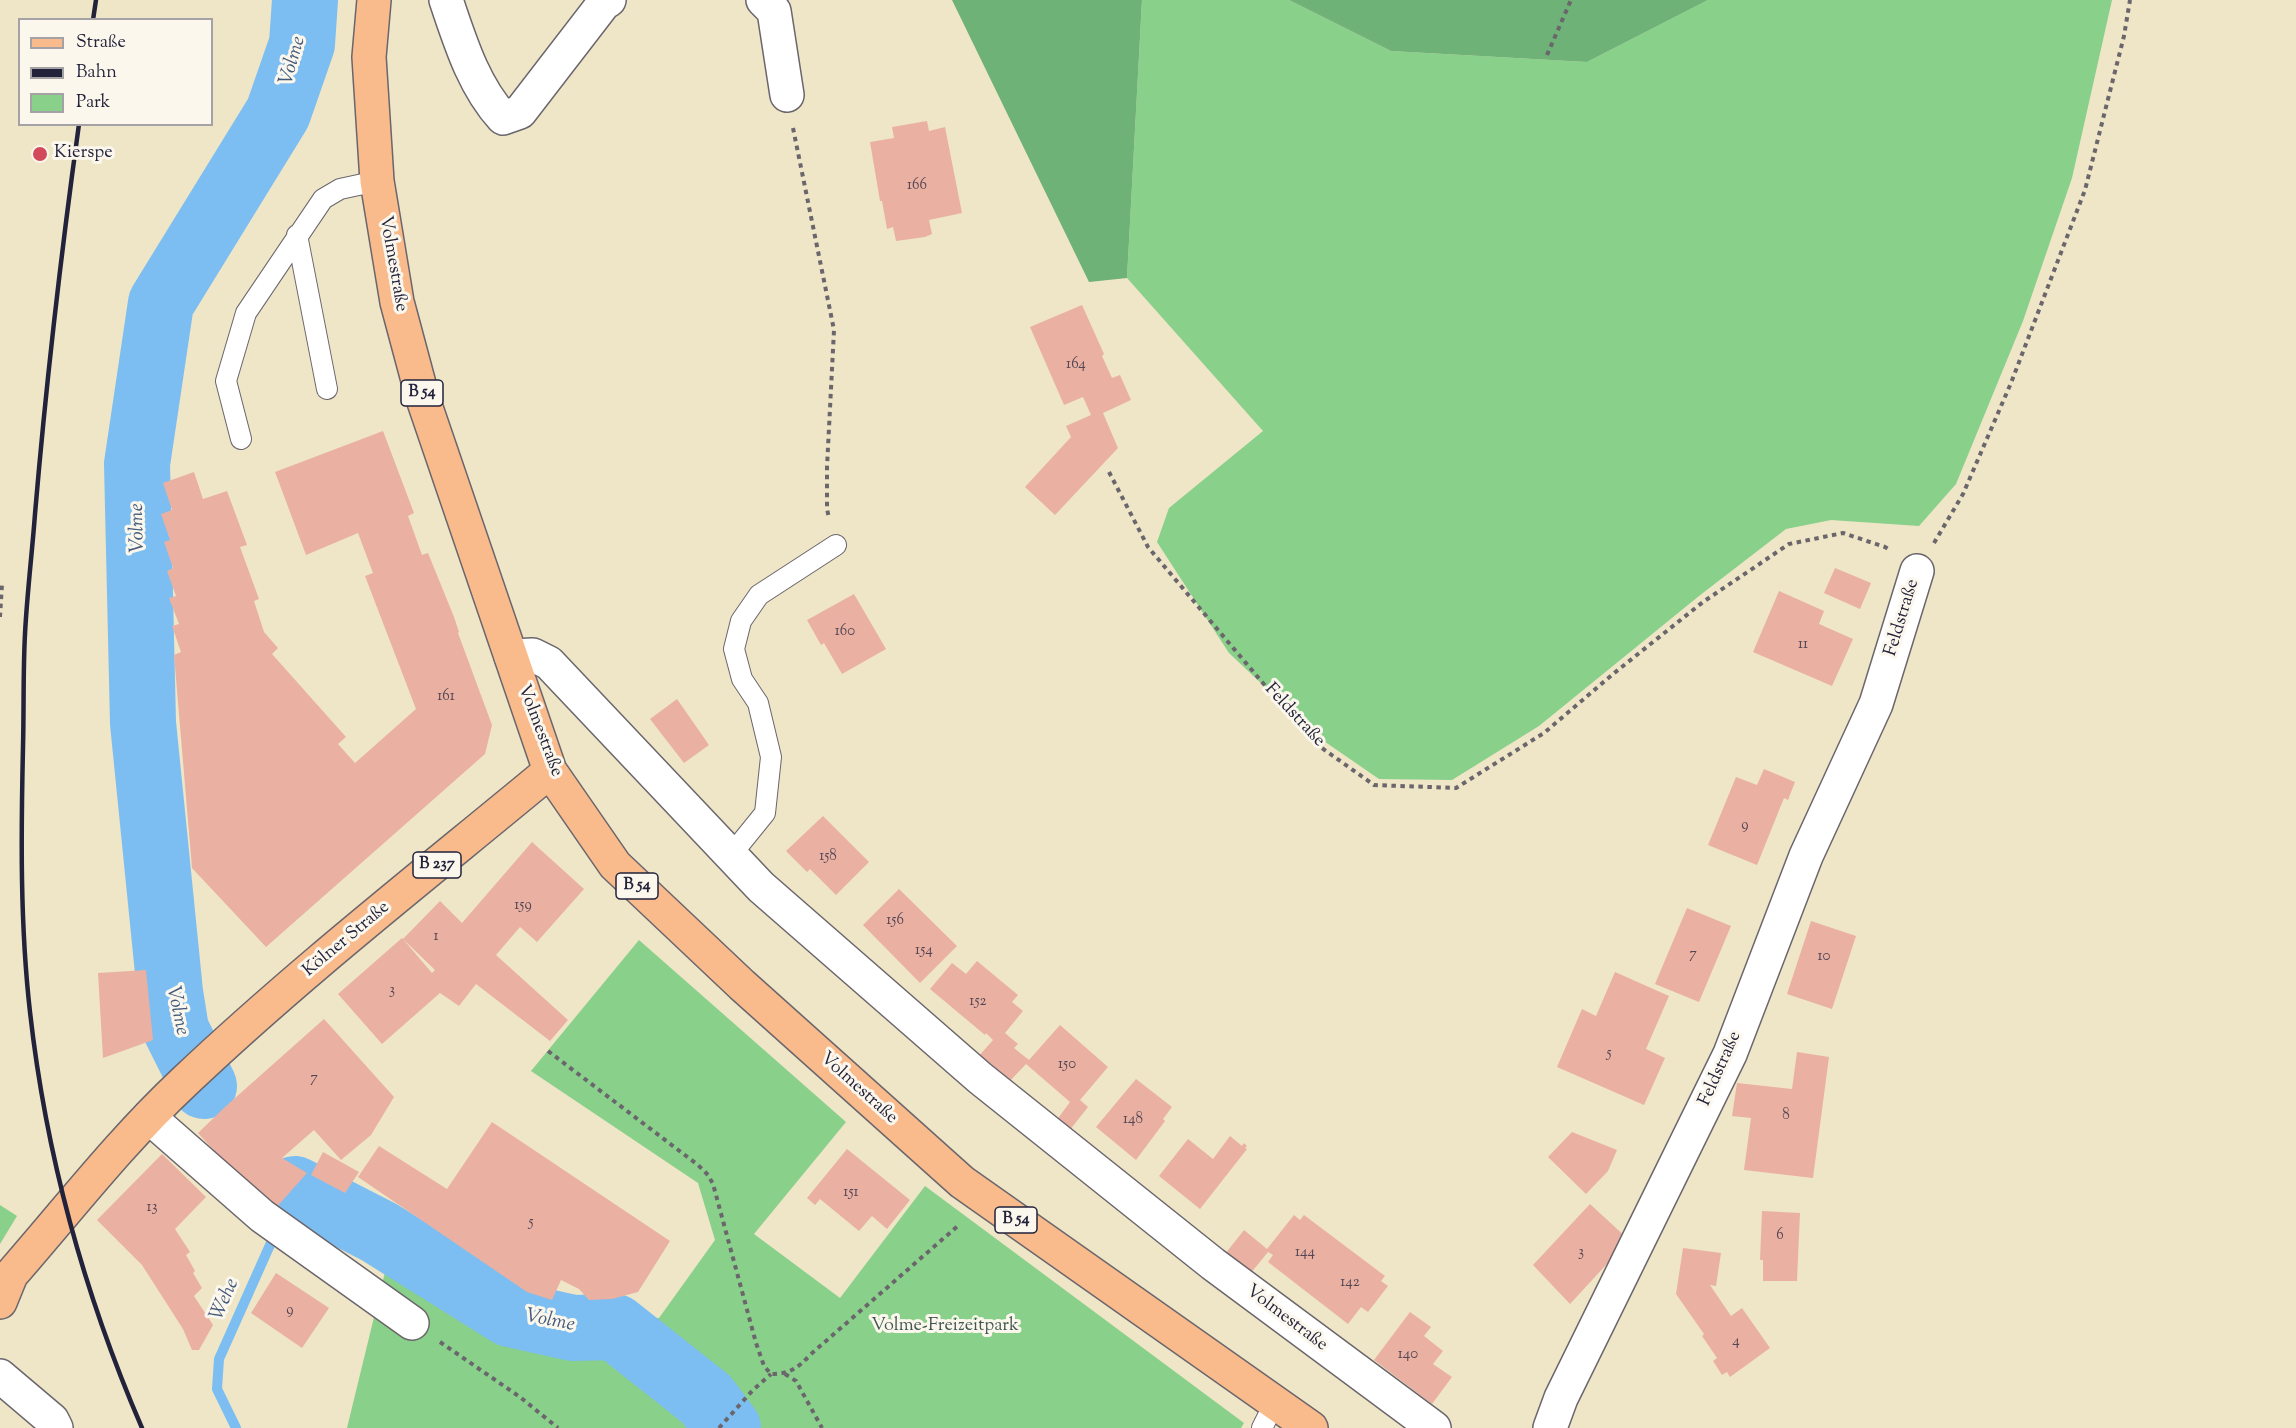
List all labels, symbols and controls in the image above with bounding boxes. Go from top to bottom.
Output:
legend [18,18,213,126]
text: Straße [76,30,126,56]
water label: Volme [276,34,312,88]
text: Bahn [76,60,117,86]
text: Park [76,90,110,116]
place label: Kierspe [54,143,113,165]
marker: Kierspe [31,145,49,163]
house number: 166 [907,177,927,195]
street label: Volmestraße [373,214,411,314]
house number: 164 [1066,356,1086,374]
road number: B 54 [401,380,443,406]
water label: Volme [127,503,151,553]
street label: Feldstraße [1881,577,1925,659]
house number: 160 [835,623,855,641]
house number: 11 [1798,636,1808,654]
street label: Feldstraße [1259,680,1329,752]
street label: Volmestraße [512,682,566,780]
house number: 161 [437,688,455,706]
house number: 9 [1741,817,1749,835]
house number: 158 [819,848,837,866]
road number: B 237 [413,852,461,878]
road number: B 54 [616,873,658,899]
house number: 159 [514,897,532,915]
street label: Kölner Straße [299,898,395,982]
house number: 156 [886,912,904,930]
house number: 1 [433,928,439,946]
house number: 154 [915,942,933,960]
house number: 7 [1689,946,1697,964]
house number: 10 [1818,948,1830,966]
house number: 3 [389,982,395,1000]
water label: Volme [159,984,193,1038]
house number: 152 [969,993,987,1011]
street label: Feldstraße [1695,1028,1747,1110]
house number: 5 [1606,1045,1612,1063]
street label: Volmestraße [815,1049,901,1129]
house number: 150 [1058,1056,1076,1074]
house number: 7 [310,1070,318,1088]
house number: 8 [1782,1107,1790,1125]
house number: 148 [1123,1111,1143,1129]
house number: 151 [843,1184,859,1202]
house number: 13 [146,1199,158,1217]
road number: B 54 [995,1207,1037,1233]
house number: 5 [528,1214,534,1232]
house number: 6 [1776,1227,1784,1245]
house number: 144 [1295,1244,1315,1262]
house number: 3 [1578,1244,1584,1262]
house number: 142 [1340,1274,1360,1292]
water label: Wehe [206,1275,246,1325]
street label: Volmestraße [1241,1281,1331,1357]
house number: 9 [286,1302,294,1320]
water label: Volme [523,1306,577,1338]
park label: Volme-Freizeitpark [871,1316,1019,1338]
house number: 4 [1732,1333,1740,1351]
house number: 140 [1398,1346,1418,1364]

